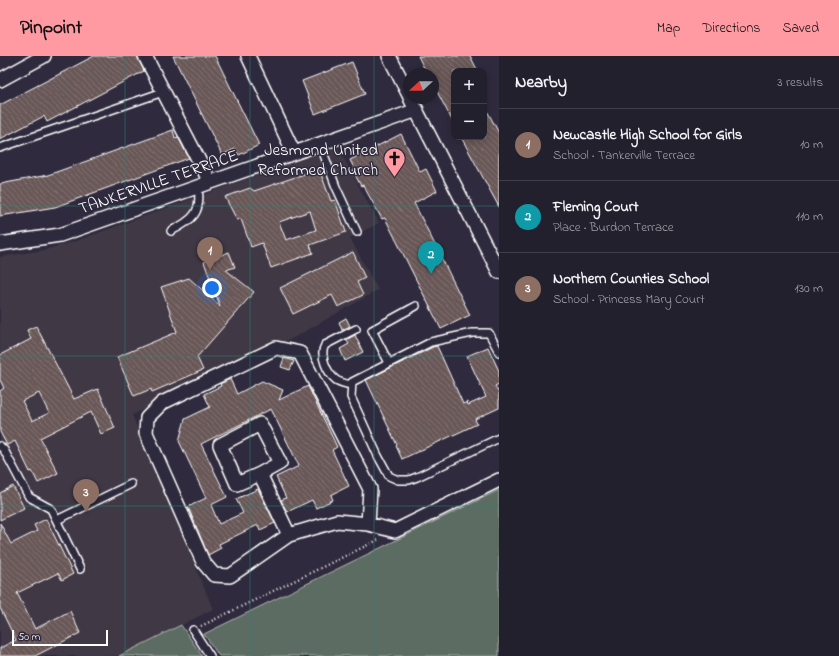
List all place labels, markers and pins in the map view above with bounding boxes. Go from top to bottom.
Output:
place label: Jesmond United Reformed Church [257,138,378,183]
church icon: Jesmond United Reformed Church [381,146,407,179]
pin: 1 [197,237,223,270]
pin: 2 [418,241,444,274]
pin: 3 [73,479,99,512]

